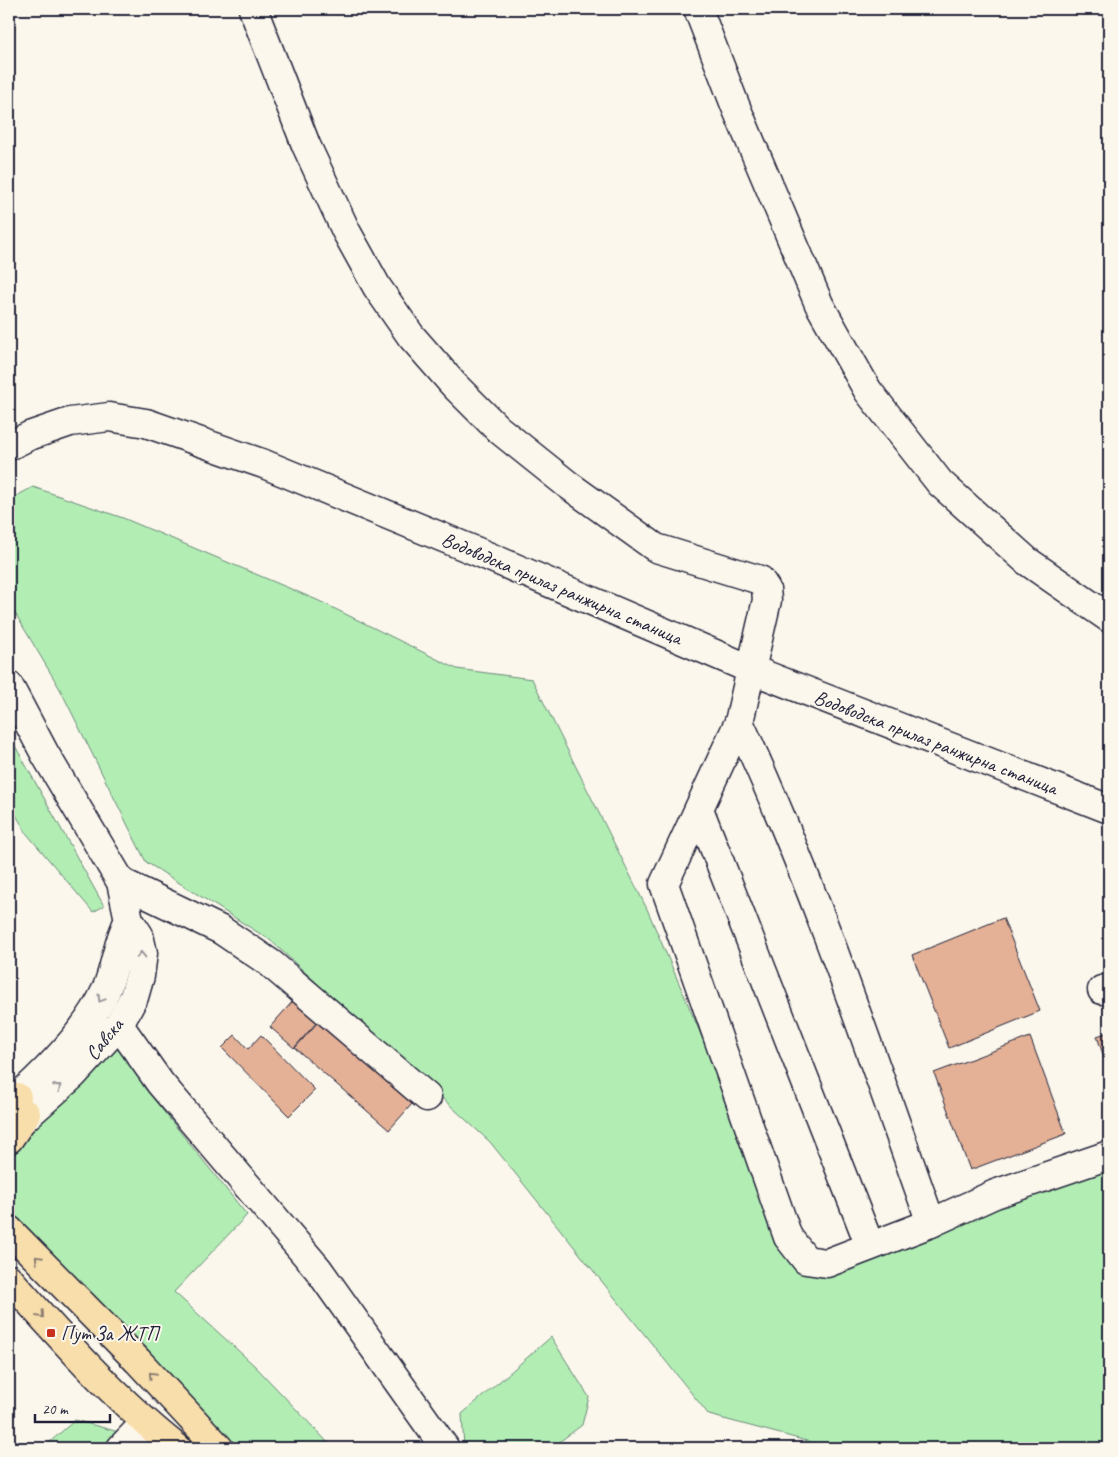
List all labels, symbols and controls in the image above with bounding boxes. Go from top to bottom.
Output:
street label: Водоводска прилаз ранжирна станица [438,526,687,651]
street label: Водоводска прилаз ранжирна станица [811,684,1063,801]
one-way arrow [136,950,146,958]
one-way arrow [97,993,107,1002]
street label: Савска [80,1012,130,1065]
one-way arrow [52,1085,61,1093]
one-way arrow [35,1256,44,1265]
one-way arrow [35,1310,44,1319]
place label: Пут За ЖТП [61,1321,160,1346]
marker: Пут За ЖТП [45,1327,57,1339]
one-way arrow [149,1372,158,1381]
scale bar [35,1392,110,1424]
text: 20 m [42,1400,69,1419]

